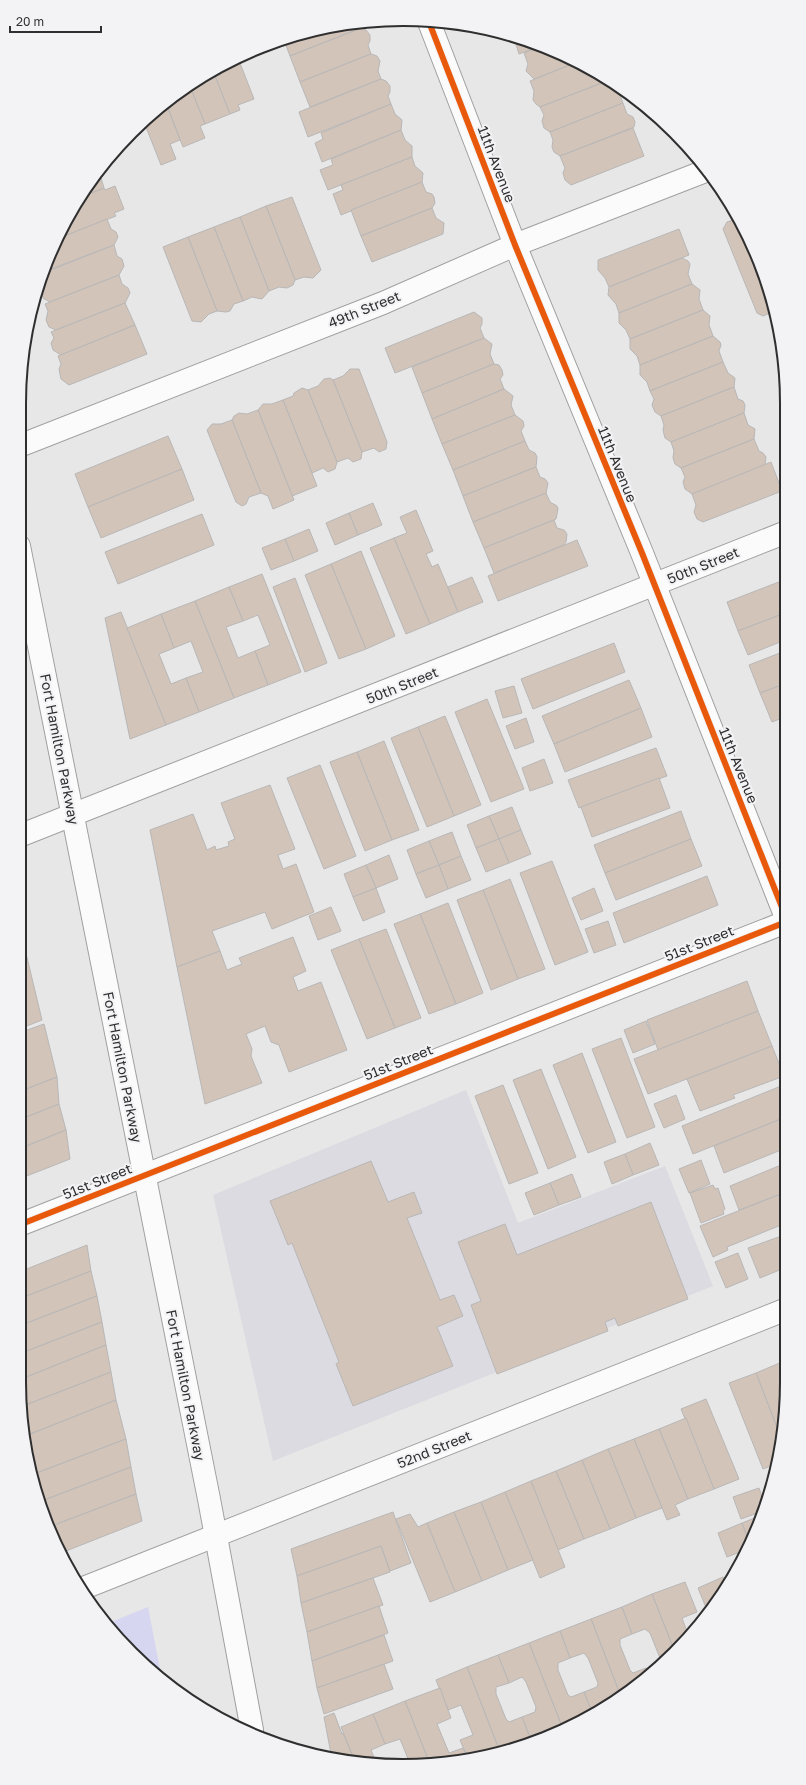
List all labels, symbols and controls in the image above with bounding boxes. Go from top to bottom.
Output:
scale bar [10,8,101,34]
text: 20 m [16,14,44,29]
street label: 11th Avenue [475,123,519,205]
street label: 49th Street [326,287,402,331]
street label: 11th Avenue [595,423,641,505]
street label: 50th Street [665,543,741,587]
street label: 50th Street [364,663,440,707]
street label: Fort Hamilton Parkway [37,672,83,826]
street label: 11th Avenue [716,724,762,806]
street label: 51st Street [662,921,736,965]
street label: Fort Hamilton Parkway [100,990,146,1144]
street label: 51st Street [361,1040,435,1084]
street label: 51st Street [60,1159,134,1203]
street label: Fort Hamilton Parkway [163,1308,209,1462]
street label: 52nd Street [394,1426,474,1472]

